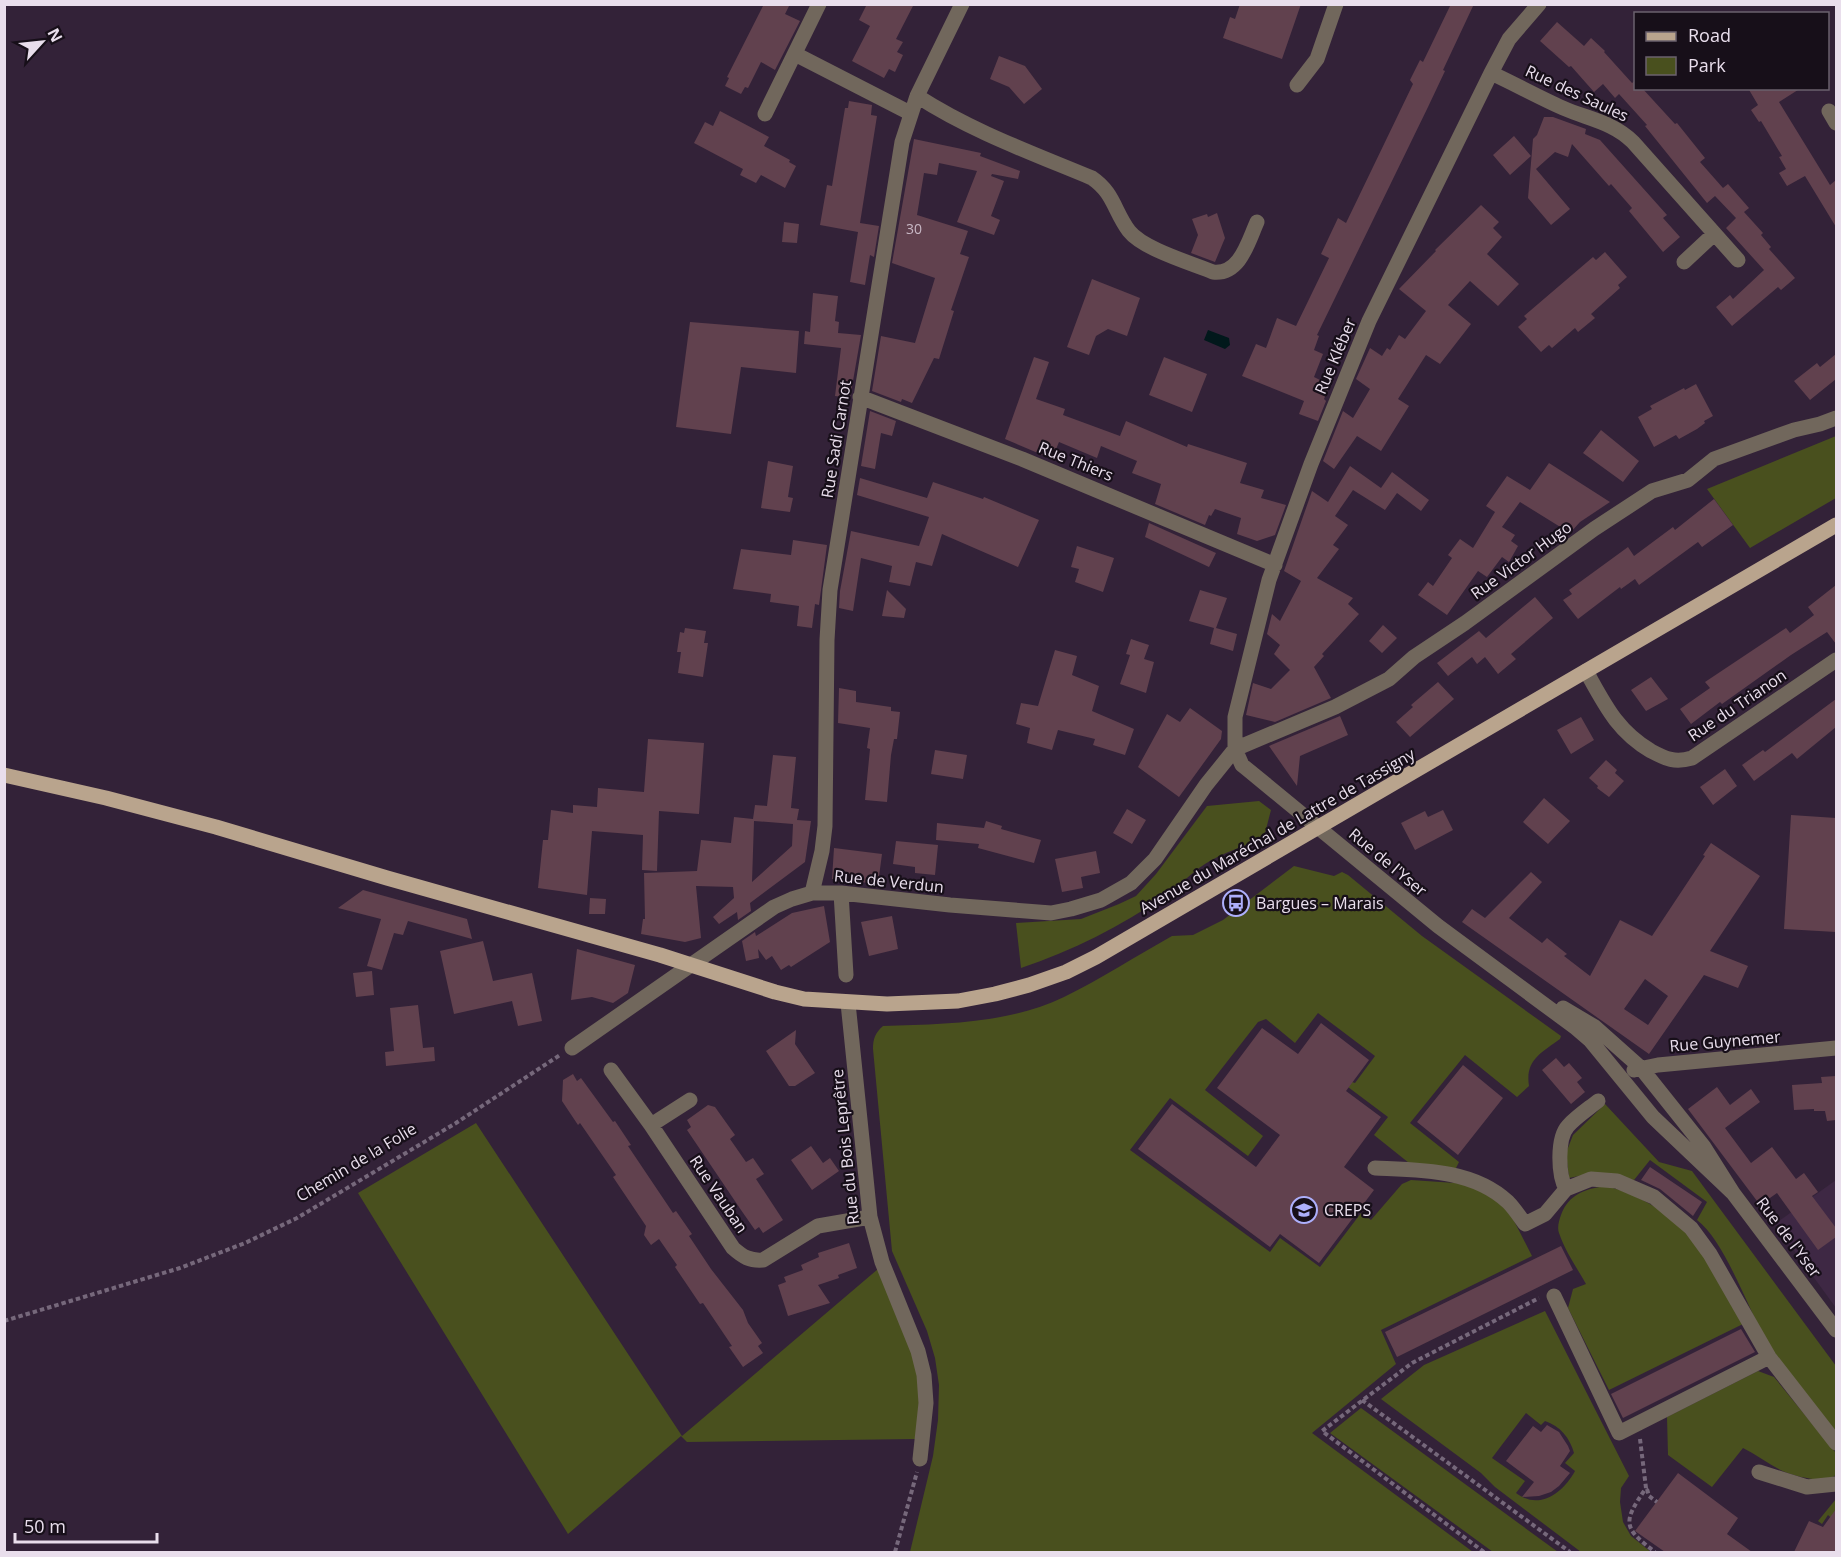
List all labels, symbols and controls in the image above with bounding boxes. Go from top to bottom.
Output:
north arrow [12,12,72,72]
legend [1634,12,1829,90]
text: Road [1688,23,1731,47]
text: N [43,24,68,46]
text: Park [1688,53,1726,77]
street label: Rue des Saules [1522,59,1632,127]
house number: 30 [906,219,922,238]
street label: Rue Kléber [1309,314,1361,398]
street label: Rue Sadi Carnot [816,378,856,500]
street label: Rue Thiers [1035,436,1117,486]
street label: Rue Victor Hugo [1466,516,1576,604]
street label: Rue du Trianon [1684,664,1790,746]
street label: Avenue du Maréchal de Lattre de Tassigny [1135,742,1420,919]
street label: Rue de l'Yser [1344,823,1432,901]
street label: Rue de Verdun [833,864,945,898]
bus stop icon: Bargues – Marais [1221,888,1251,918]
place label: Bargues – Marais [1256,892,1384,914]
street label: Rue Guynemer [1669,1025,1782,1057]
street label: Rue du Bois Leprêtre [826,1068,864,1226]
street label: Chemin de la Folie [292,1117,420,1207]
street label: Rue Vauban [685,1151,753,1237]
street label: Rue de l'Yser [1752,1192,1827,1282]
school or university icon: CREPS [1289,1195,1319,1225]
place label: CREPS [1324,1199,1371,1221]
scale bar [15,1506,158,1544]
text: 50 m [24,1514,66,1538]

